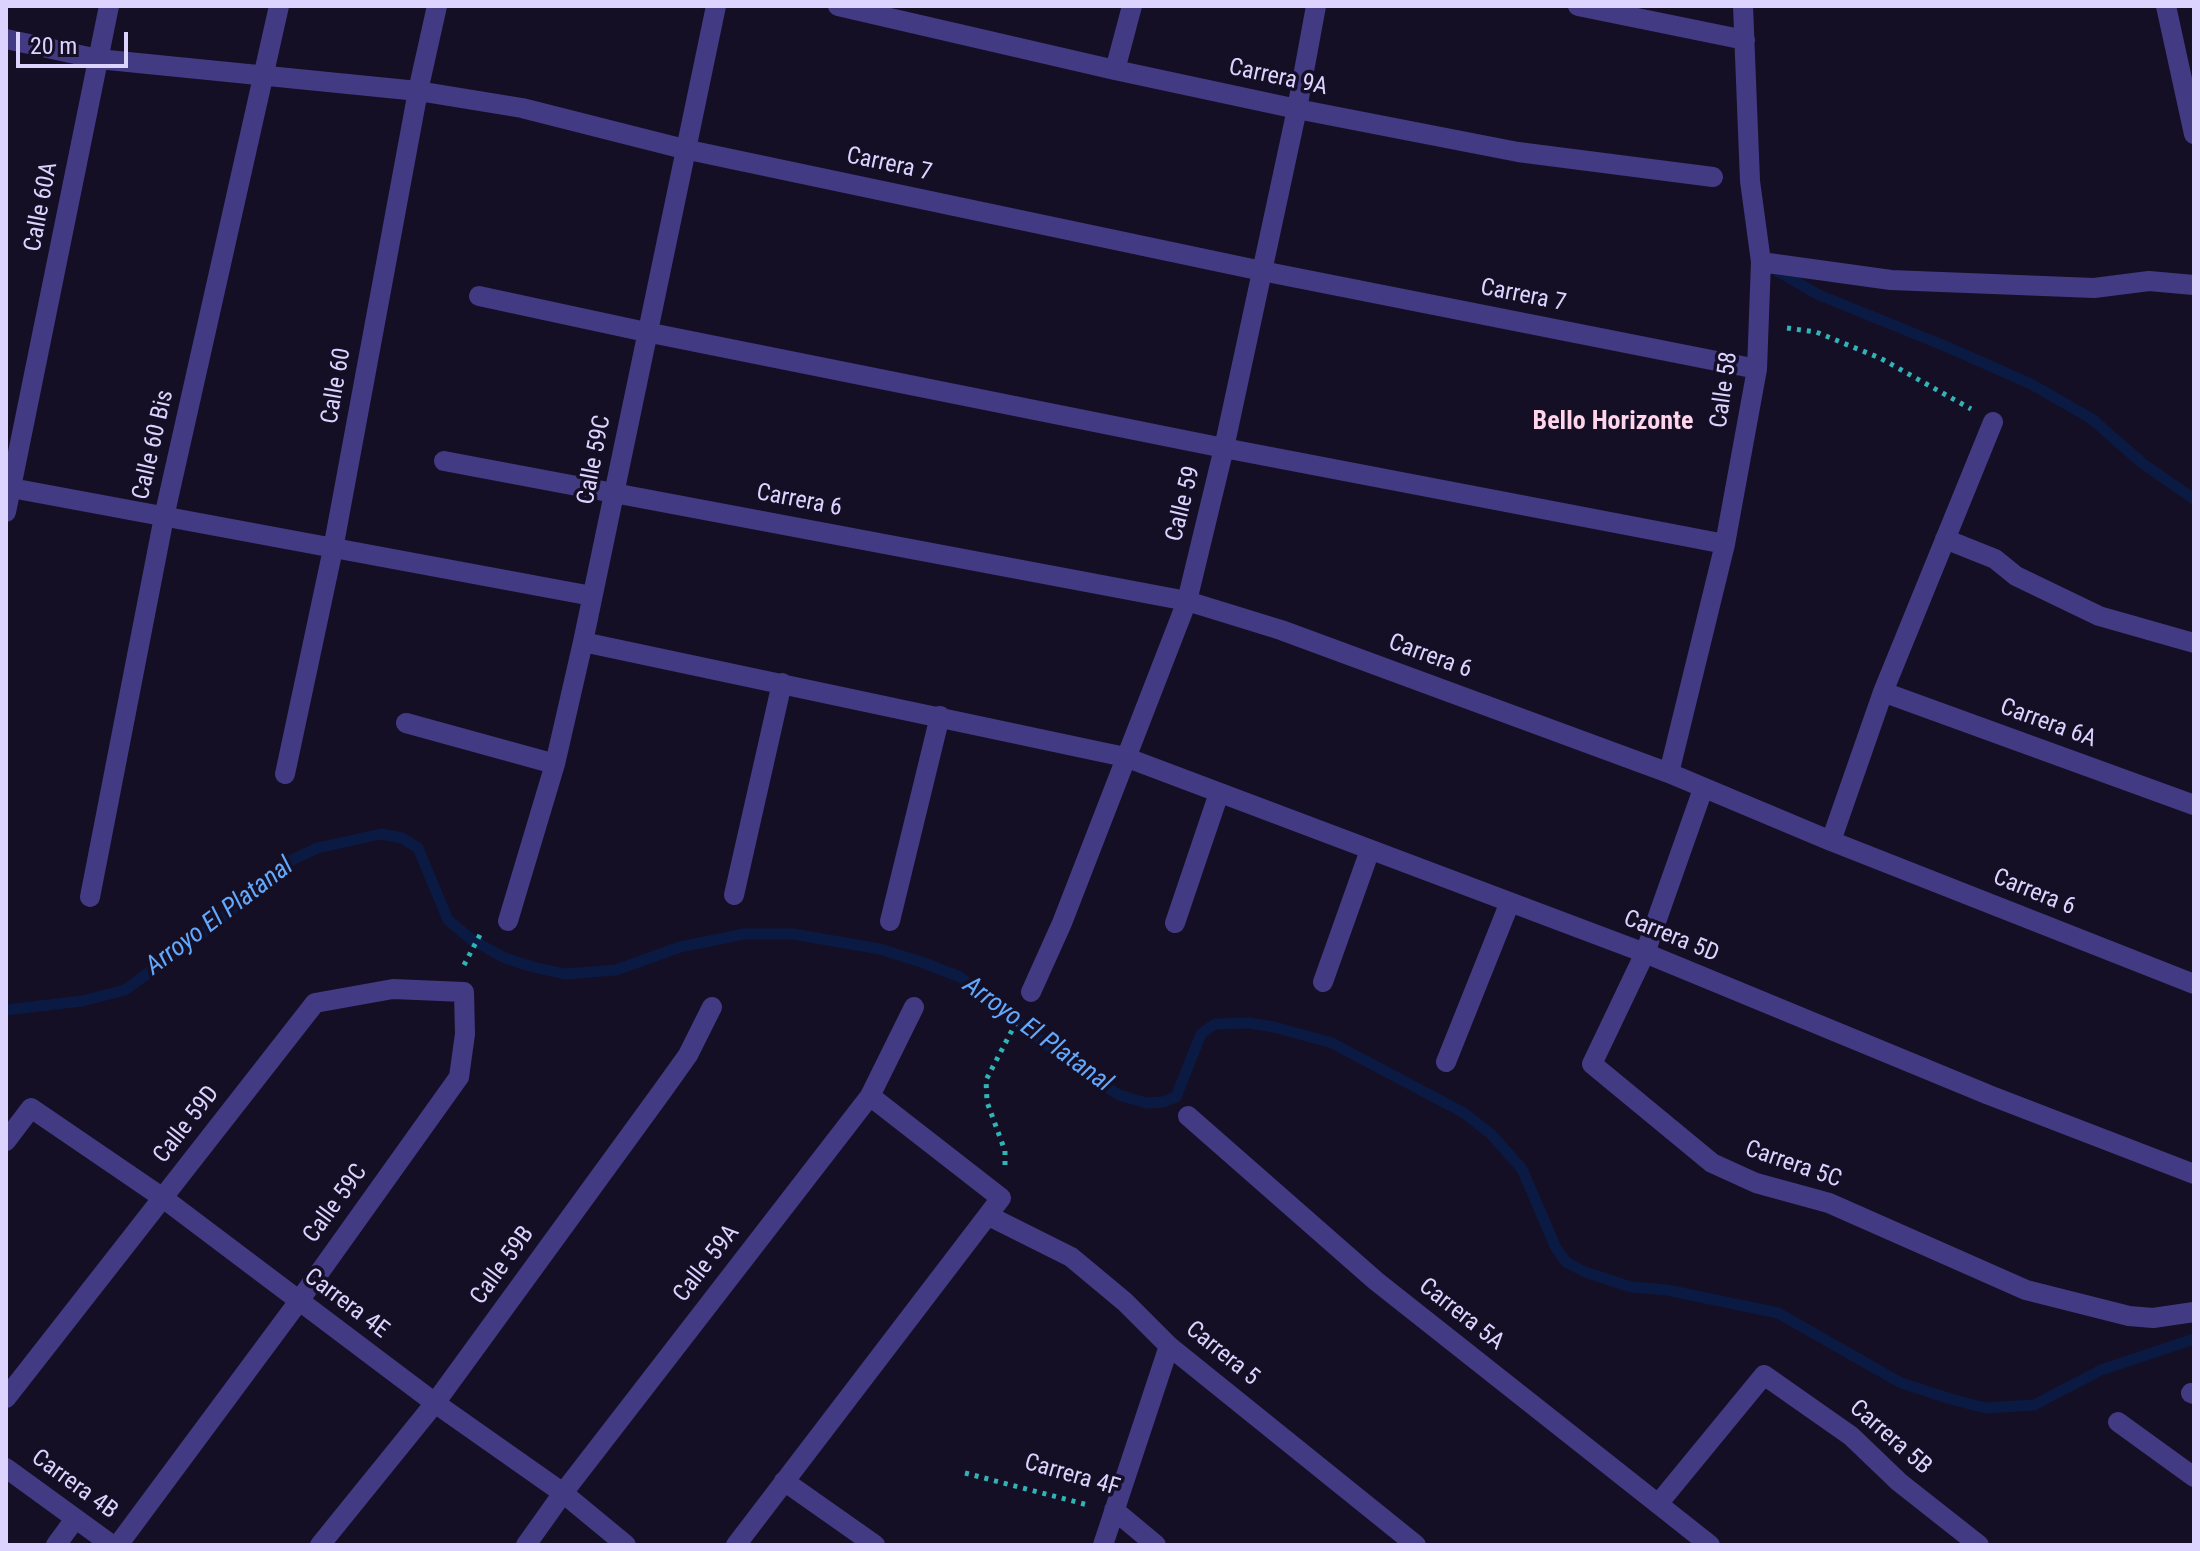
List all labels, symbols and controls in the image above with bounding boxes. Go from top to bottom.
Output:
scale bar [20,16,132,66]
text: 20 m [30,32,77,60]
street label: Carrera 9A [1226,53,1330,103]
street label: Carrera 7 [844,142,934,188]
street label: Calle 60A [19,160,65,254]
street label: Carrera 7 [1478,274,1568,318]
street label: Calle 60 [316,346,358,426]
street label: Calle 58 [1705,350,1745,430]
street label: Calle 60 Bis [127,387,181,503]
district label: Bello Horizonte [1533,406,1693,438]
street label: Calle 59C [572,413,618,507]
street label: Calle 59 [1161,463,1207,545]
street label: Carrera 6 [754,479,844,523]
street label: Carrera 6 [1384,629,1476,685]
street label: Carrera 6A [1996,693,2100,755]
water label: Arroyo El Platanal [140,851,300,983]
street label: Carrera 6 [1989,863,2079,923]
street label: Carrera 5D [1619,905,1723,969]
water label: Arroyo El Platanal [956,970,1118,1100]
street label: Calle 59D [148,1081,226,1169]
street label: Carrera 5C [1741,1135,1845,1195]
street label: Calle 59C [298,1159,374,1249]
street label: Calle 59A [668,1220,746,1308]
street label: Calle 59B [465,1221,541,1311]
street label: Carrera 4E [298,1263,394,1345]
street label: Carrera 5A [1413,1273,1509,1357]
street label: Carrera 5 [1179,1316,1265,1392]
street label: Carrera 5B [1843,1394,1937,1482]
street label: Carrera 4B [25,1444,123,1526]
street label: Carrera 4F [1021,1449,1123,1503]

